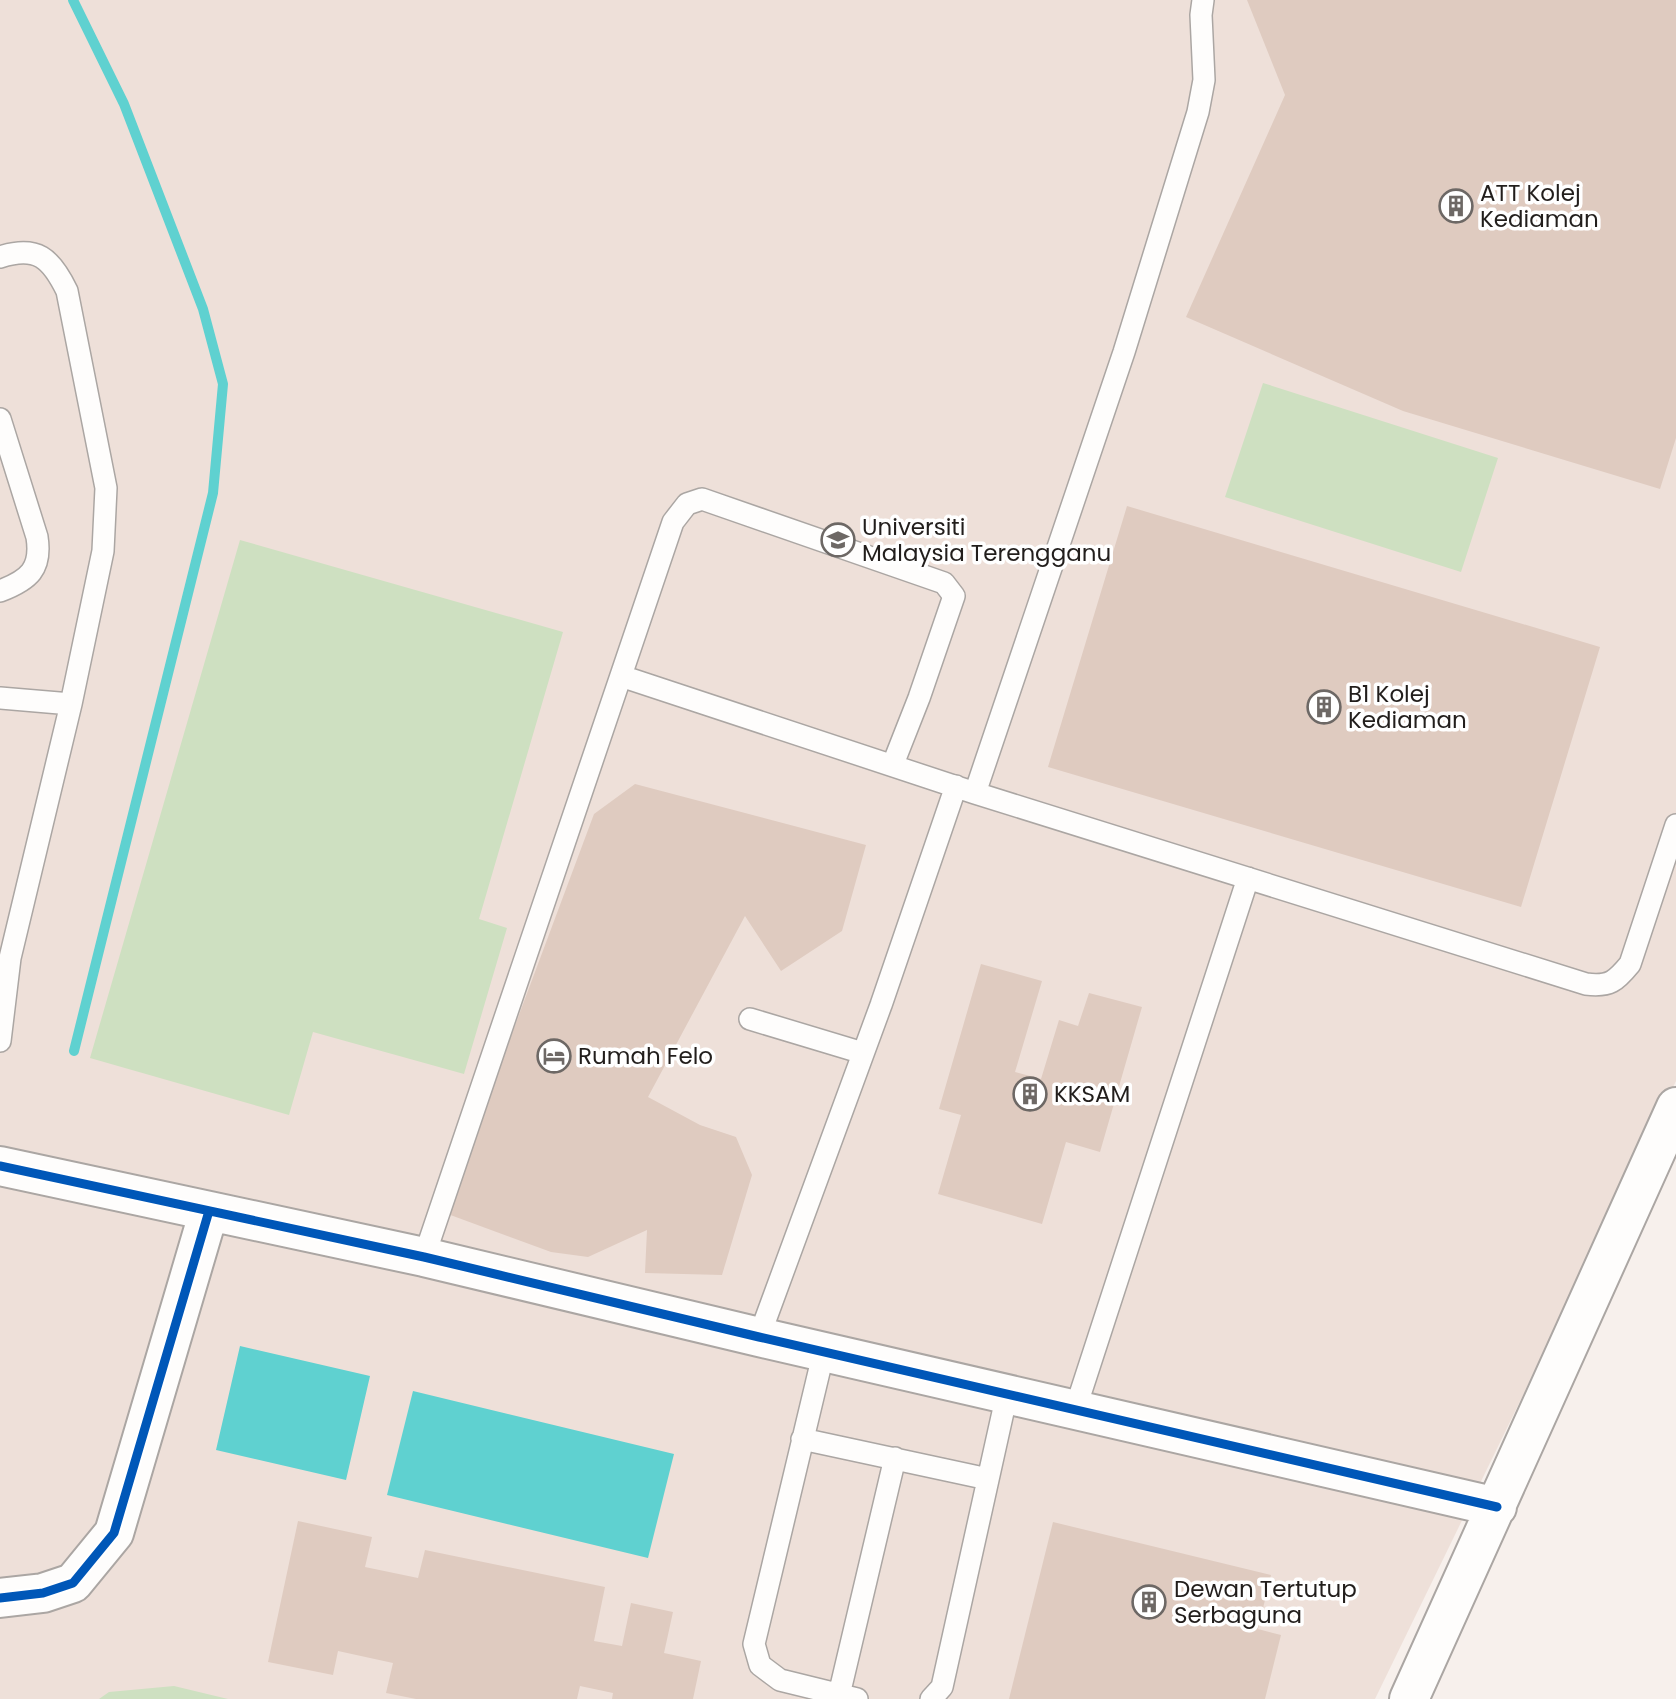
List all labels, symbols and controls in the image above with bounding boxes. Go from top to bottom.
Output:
place label: ATT Kolej Kediaman [1480,177,1599,235]
building icon: ATT Kolej Kediaman [1437,187,1475,225]
place label: Universiti Malaysia Terengganu [862,511,1111,569]
school or university icon: Universiti Malaysia Terengganu [819,521,857,559]
place label: B1 Kolej Kediaman [1348,678,1467,736]
building icon: B1 Kolej Kediaman [1305,688,1343,726]
hotel icon: Rumah Felo [535,1037,573,1075]
place label: Rumah Felo [578,1040,713,1072]
building icon: KKSAM [1011,1075,1049,1113]
place label: KKSAM [1054,1078,1130,1110]
place label: Dewan Tertutup Serbaguna [1174,1573,1357,1631]
building icon: Dewan Tertutup Serbaguna [1130,1583,1168,1621]

